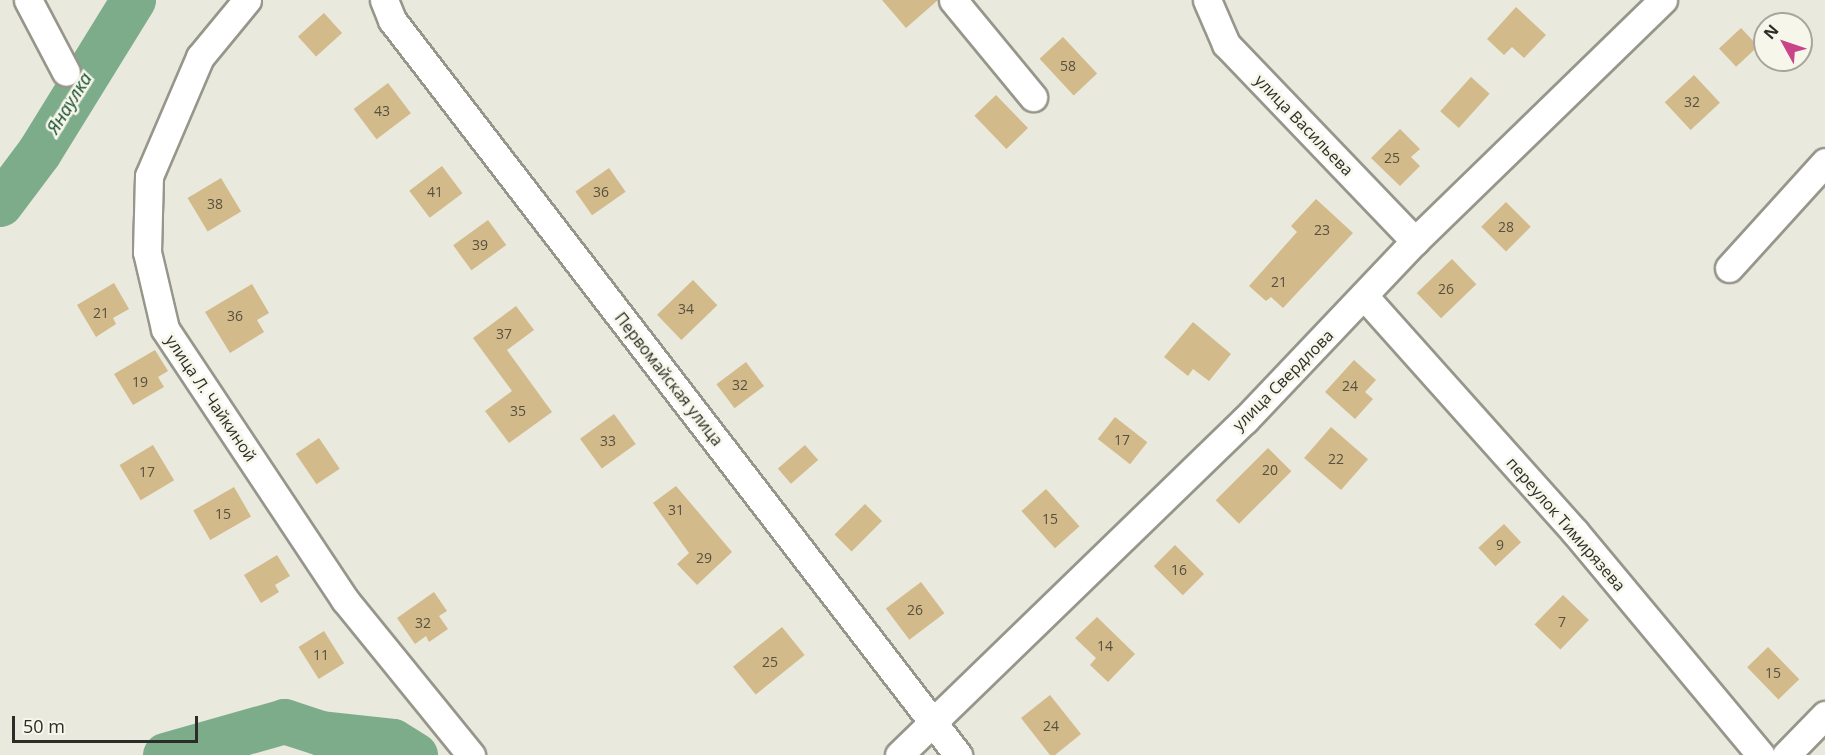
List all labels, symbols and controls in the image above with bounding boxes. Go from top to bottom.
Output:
north arrow [1753,12,1813,72]
text: N [1758,20,1783,44]
house number: 58 [1060,58,1076,74]
water label: Янаулка [42,68,96,138]
street label: улица Васильева [1251,70,1357,180]
house number: 32 [1684,94,1700,110]
house number: 43 [374,103,390,119]
house number: 25 [1384,150,1400,166]
house number: 41 [427,184,443,200]
house number: 36 [593,184,609,200]
house number: 38 [207,196,223,212]
house number: 28 [1498,219,1514,235]
house number: 23 [1314,222,1330,238]
house number: 39 [472,237,488,253]
house number: 21 [1271,274,1287,290]
house number: 26 [1438,281,1454,297]
house number: 34 [678,301,694,317]
house number: 21 [93,305,109,321]
house number: 36 [227,308,243,324]
street label: Первомайская улица [611,308,727,450]
house number: 37 [496,326,512,342]
street label: улица Свердлова [1229,326,1337,434]
street label: улица Л. Чайкиной [162,331,260,465]
house number: 19 [132,374,148,390]
house number: 32 [732,377,748,393]
house number: 24 [1342,378,1358,394]
house number: 35 [510,403,526,419]
house number: 17 [1114,432,1130,448]
house number: 33 [600,433,616,449]
house number: 22 [1328,451,1344,467]
street label: переулок Тимирязева [1503,453,1629,595]
house number: 20 [1262,462,1278,478]
house number: 17 [139,464,155,480]
house number: 31 [668,502,684,518]
house number: 15 [215,506,231,522]
house number: 15 [1042,511,1058,527]
house number: 9 [1496,537,1504,553]
house number: 29 [696,550,712,566]
house number: 16 [1171,562,1187,578]
house number: 26 [907,602,923,618]
house number: 7 [1558,614,1566,630]
house number: 32 [415,615,431,631]
house number: 14 [1097,638,1113,654]
house number: 11 [313,647,329,663]
house number: 25 [762,654,778,670]
house number: 15 [1765,665,1781,681]
scale bar [15,704,201,742]
text: 50 m [23,714,65,738]
house number: 24 [1043,718,1059,734]

